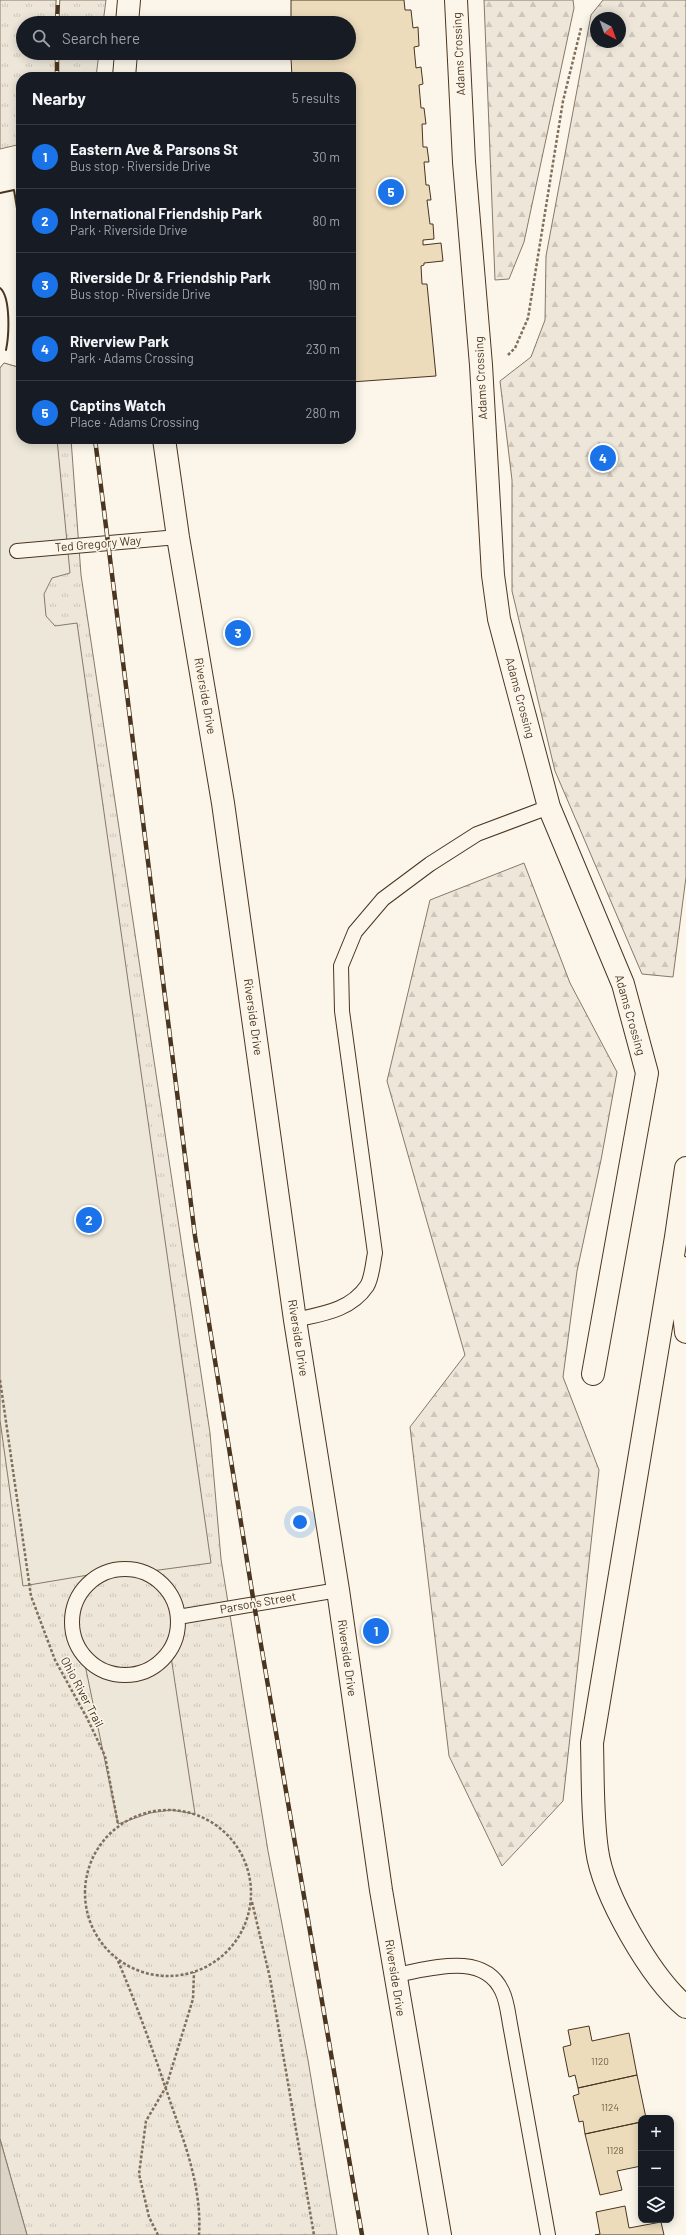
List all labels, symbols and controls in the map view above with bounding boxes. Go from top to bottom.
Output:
street label: Adams Crossing [449,12,467,96]
north arrow [590,12,626,48]
search box [16,16,356,60]
icon: search [30,27,52,49]
text: Search here [62,29,140,47]
text: Nearby [32,88,86,108]
text: 5 results [292,90,340,106]
text: Eastern Ave & Parsons St [70,140,238,158]
text: 1 [43,149,47,165]
text: 30 m [313,149,340,165]
text: Bus stop · Riverside Drive [70,158,211,174]
pin: 5 [378,177,404,207]
text: International Friendship Park [70,204,262,222]
text: 2 [41,213,49,229]
text: 80 m [313,213,340,229]
text: Park · Riverside Drive [70,222,187,238]
text: Riverside Dr & Friendship Park [70,268,271,286]
text: 3 [41,277,49,293]
text: 190 m [308,277,340,293]
text: Bus stop · Riverside Drive [70,286,211,302]
text: Riverview Park [70,332,169,350]
street label: Adams Crossing [471,336,489,420]
text: 4 [41,341,49,357]
text: 230 m [306,341,340,357]
text: Park · Adams Crossing [70,350,194,366]
text: Captins Watch [70,396,166,414]
text: 5 [41,405,49,421]
text: 280 m [306,405,340,421]
text: Place · Adams Crossing [70,414,199,430]
pin: 4 [590,443,616,473]
street label: Ted Gregory Way [54,532,142,554]
pin: 3 [225,618,251,648]
street label: Riverside Drive [192,656,220,735]
street label: Adams Crossing [503,656,539,740]
street label: Adams Crossing [613,973,649,1057]
street label: Riverside Drive [242,977,266,1056]
pin: 2 [76,1205,102,1235]
street label: Riverside Drive [286,1298,312,1377]
your location [290,1512,310,1532]
street label: Parsons Street [219,1588,297,1616]
pin: 1 [363,1616,389,1646]
street label: Riverside Drive [336,1618,360,1697]
street label: Ohio River Trail [59,1654,107,1729]
street label: Riverside Drive [383,1938,409,2017]
house number: 1120 [591,2055,609,2067]
house number: 1124 [601,2101,619,2113]
map controls [638,2115,674,2223]
button: + [638,2115,674,2151]
house number: 1128 [606,2144,624,2156]
button: − [638,2151,674,2187]
button: layers [638,2187,674,2223]

